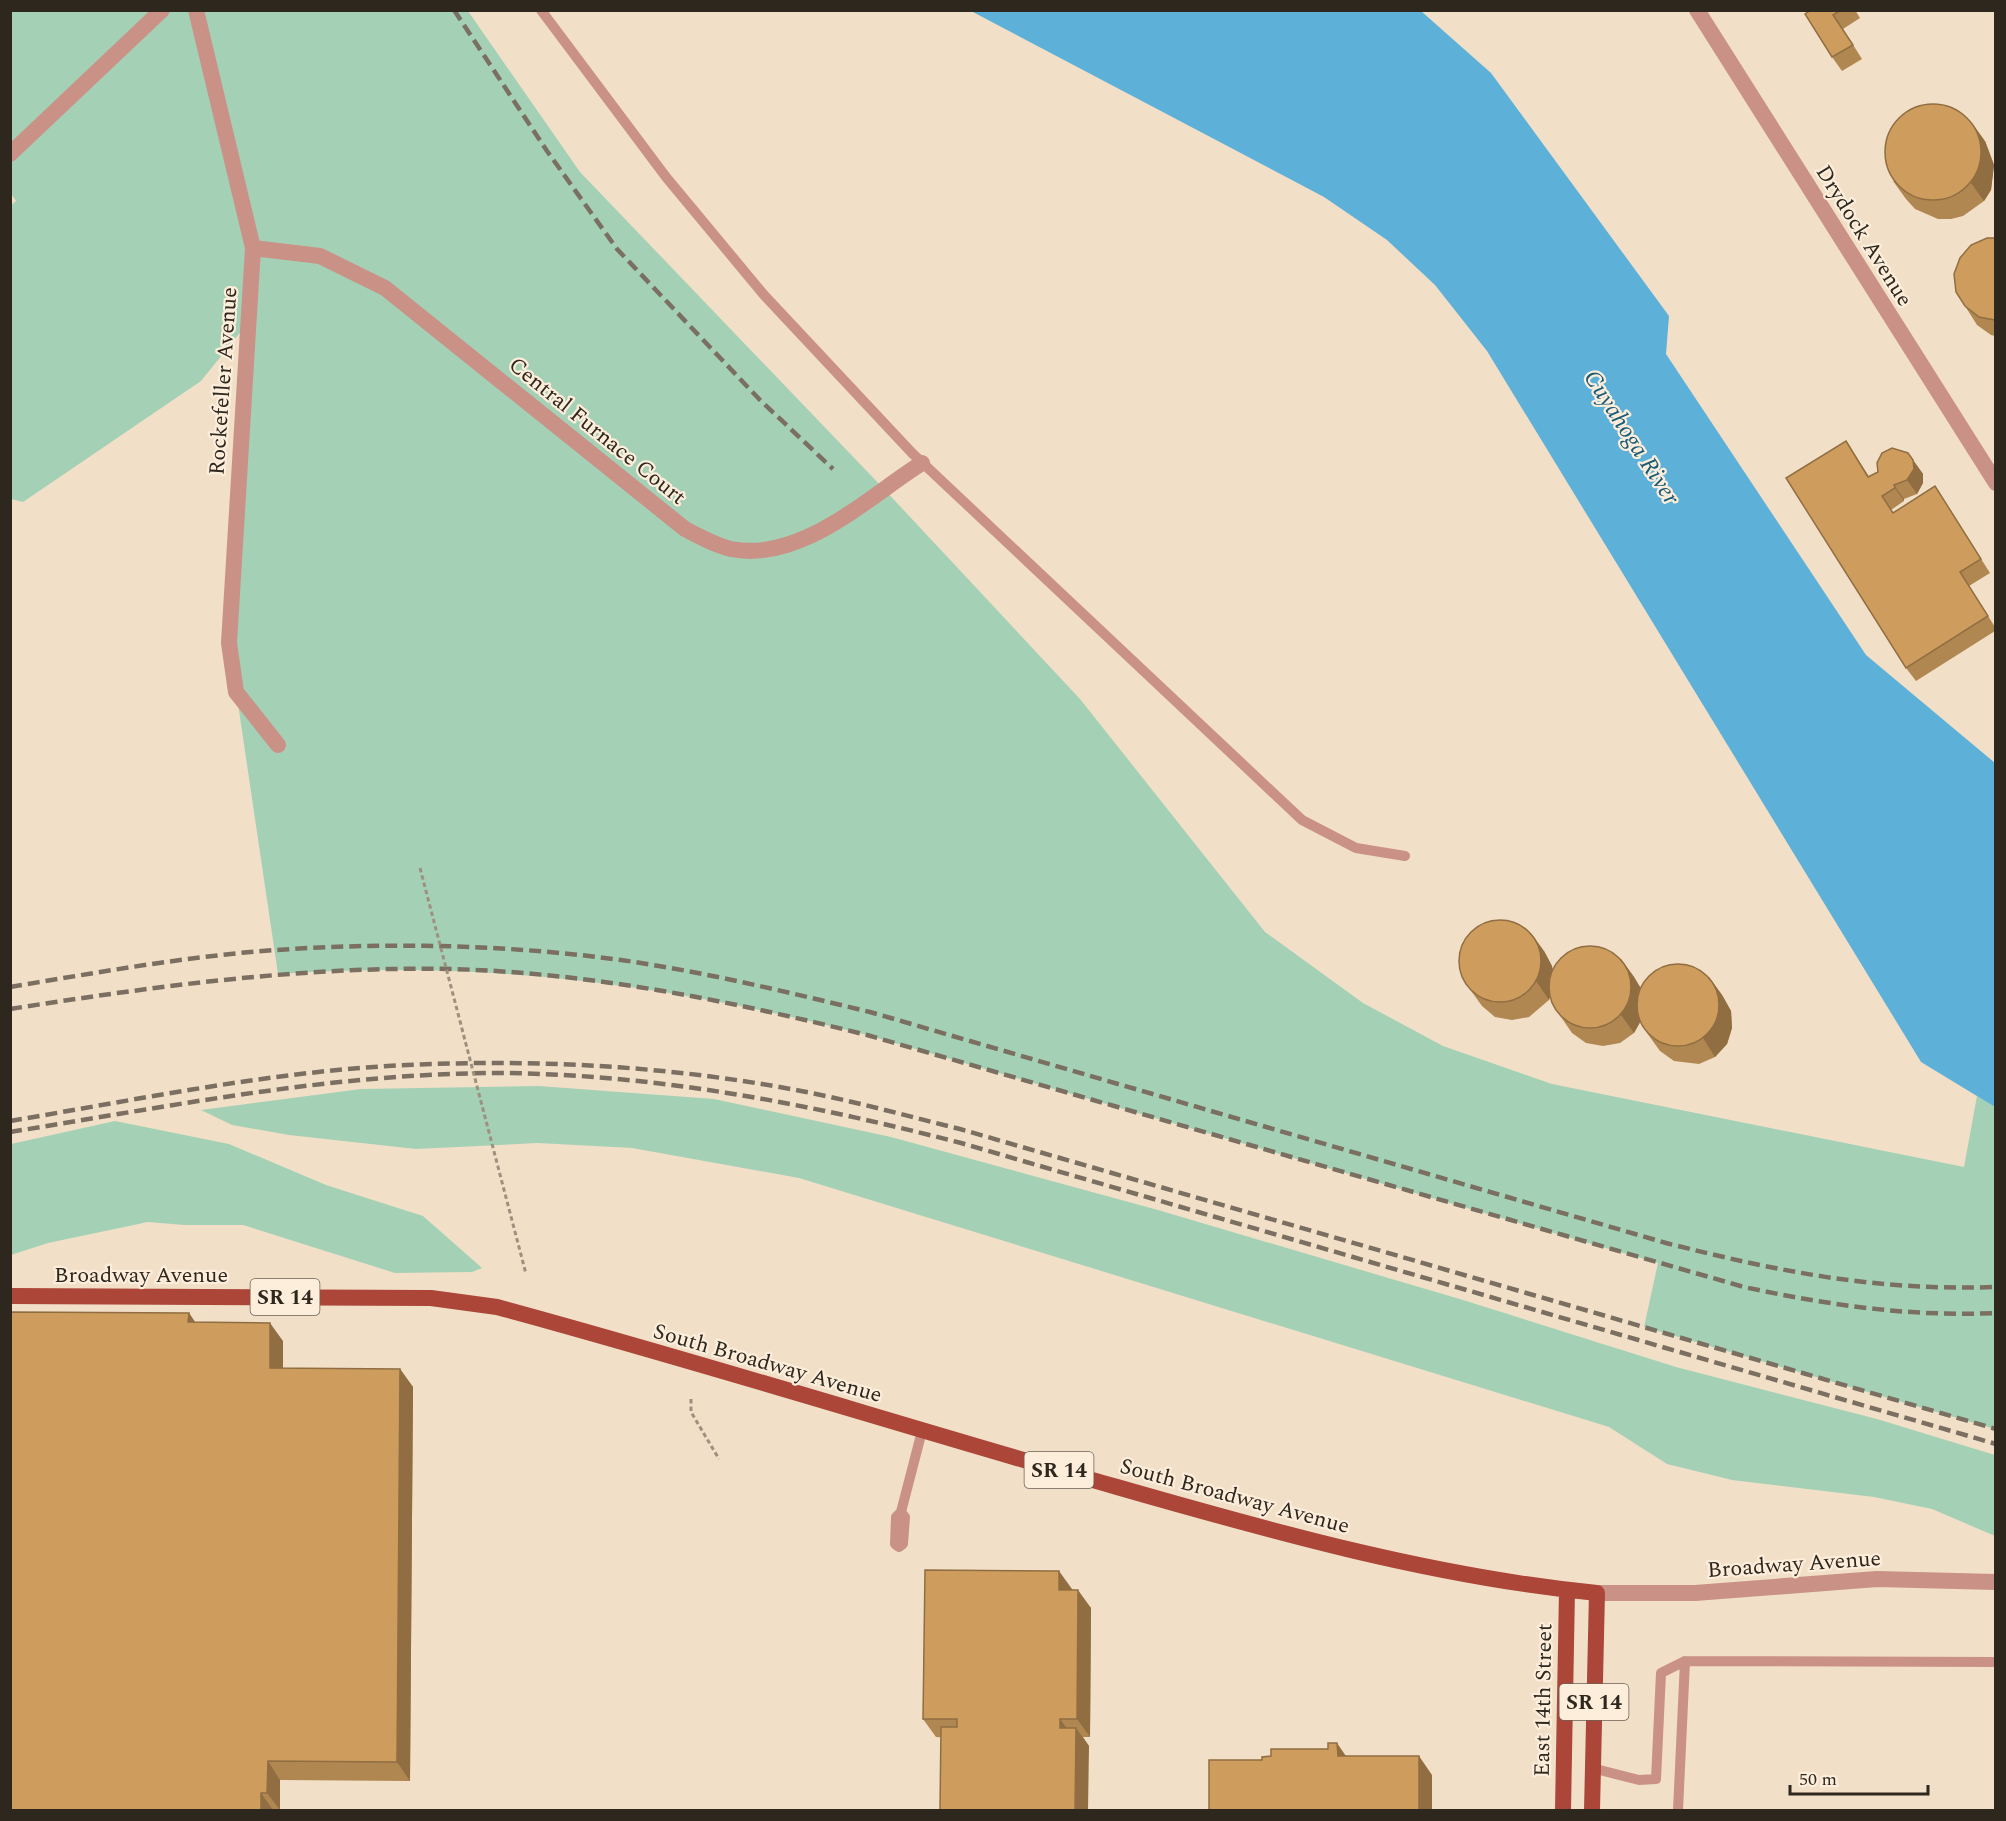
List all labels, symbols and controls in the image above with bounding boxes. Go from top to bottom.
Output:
street label: Drydock Avenue [1807,159,1921,313]
street label: Rockefeller Avenue [200,286,247,476]
street label: Central Furnace Court [501,349,693,513]
water label: Cuyahoga River [1574,363,1689,513]
street label: Broadway Avenue [54,1259,228,1292]
road number: SR 14 [250,1279,320,1315]
street label: South Broadway Avenue [649,1315,886,1412]
street label: South Broadway Avenue [1116,1450,1353,1543]
road number: SR 14 [1024,1452,1094,1488]
street label: Broadway Avenue [1706,1542,1882,1587]
street label: East 14th Street [1526,1623,1561,1777]
road number: SR 14 [1560,1684,1628,1720]
scale bar [1790,1758,1928,1796]
text: 50 m [1799,1766,1837,1793]

